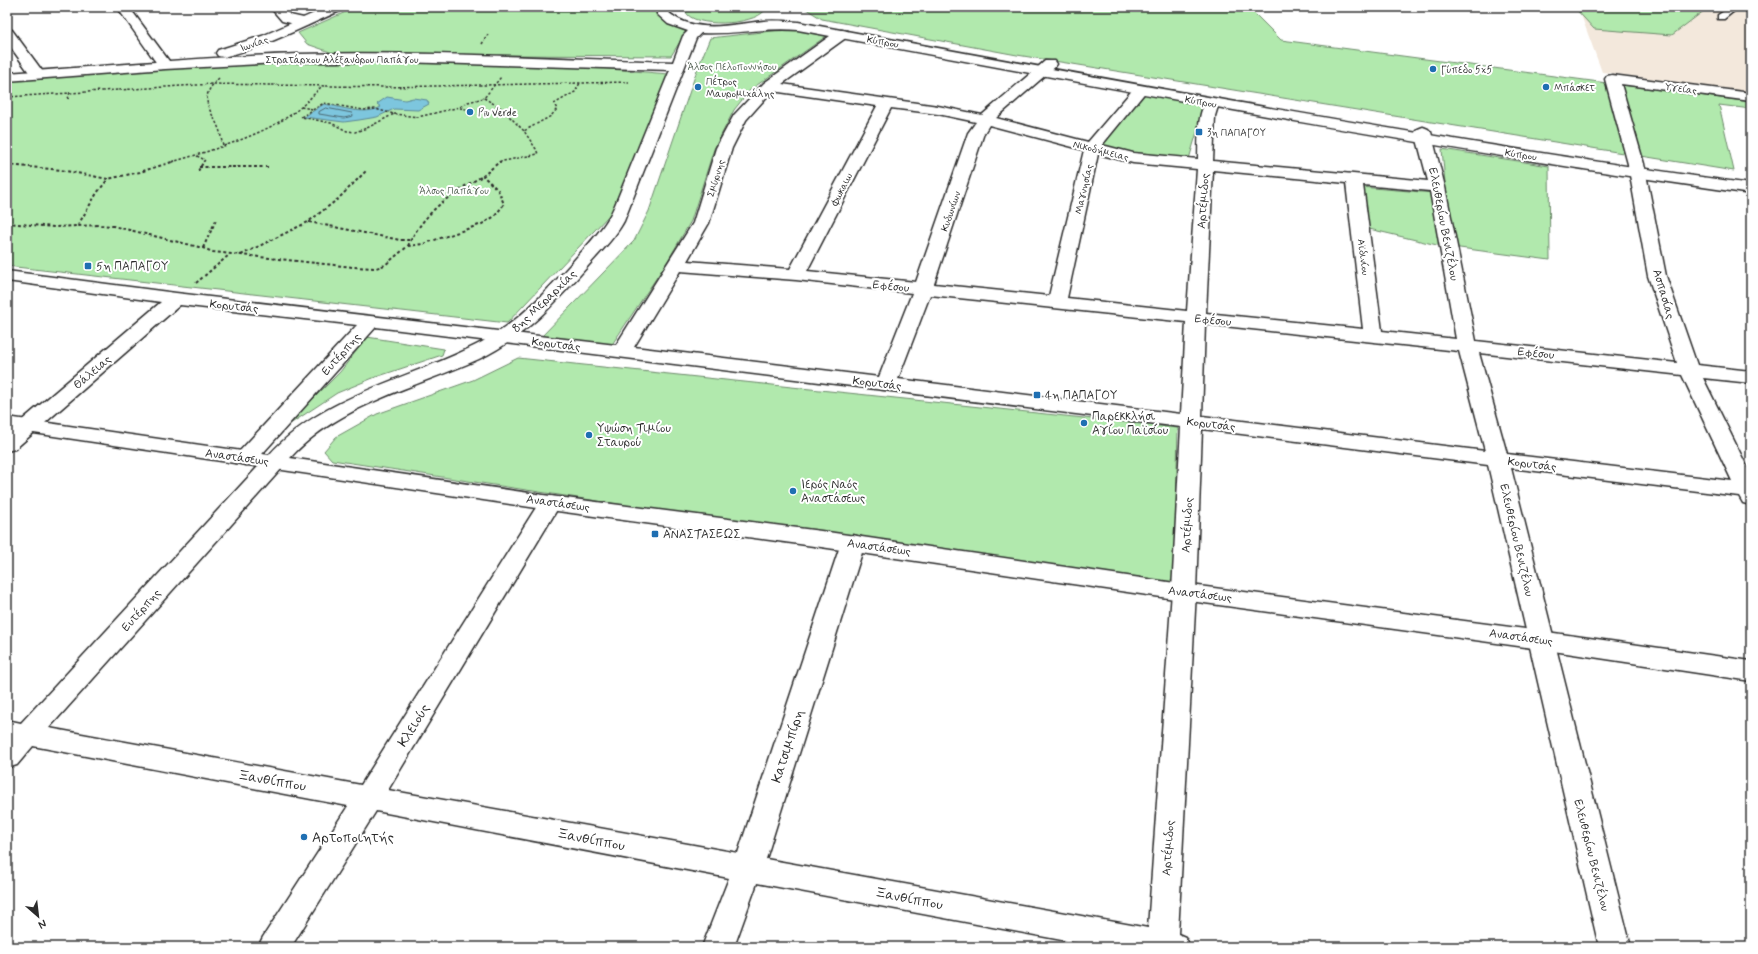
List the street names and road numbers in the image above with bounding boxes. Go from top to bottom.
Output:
street label: Ιωνίας [238,32,271,55]
street label: Κύπρου [866,33,900,52]
street label: Στρατάρχου Αλέξανδρου Παπάγου [265,52,419,67]
street label: Υγείας [1664,80,1698,98]
street label: Κύπρου [1184,93,1218,112]
street label: Νικοδήμειας [1071,137,1131,165]
street label: Κύπρου [1504,147,1538,164]
street label: Σμύρνης [705,158,728,199]
street label: Μαγνησίας [1071,162,1097,216]
street label: Ελευθερίου Βενιζέλου [1424,166,1463,283]
street label: Φωκαιω [828,171,856,209]
street label: Αρτέμιδος [1193,173,1214,229]
street label: Κυδωνίων [938,189,965,233]
street label: Αϊδινίου [1354,238,1372,277]
street label: 8ης Μεραρχίας [509,267,581,337]
street label: Ασπασίας [1648,267,1678,321]
street label: Εφέσου [872,276,911,297]
street label: Κορυτσάς [209,296,259,318]
street label: Εφέσου [1194,310,1233,331]
street label: Ευτέρπης [318,329,365,379]
street label: Κορυτσάς [531,334,581,356]
street label: Εφέσου [1517,343,1556,364]
street label: Θάλειας [70,352,115,394]
street label: Κορυτσάς [852,373,902,395]
street label: Κορυτσάς [1186,414,1236,436]
street label: Αναστάσεως [204,446,270,470]
street label: Κορυτσάς [1507,454,1557,476]
street label: Ελευθερίου Βενιζέλου [1495,482,1538,599]
street label: Αναστάσεως [525,492,591,516]
street label: Αρτέμιδος [1178,497,1197,553]
street label: Αναστάσεως [846,536,912,560]
street label: Αναστάσεως [1167,583,1233,607]
street label: Ευτέρπης [118,585,165,635]
street label: Αναστάσεως [1488,626,1554,650]
street label: Κλειούς [394,701,434,750]
street label: Κατσιμπίρη [768,707,808,785]
street label: Ξανθίππου [236,766,307,796]
street label: Ελευθερίου Βενιζέλου [1569,797,1614,914]
street label: Αρτέμιδος [1158,820,1179,876]
street label: Ξανθίππου [555,825,626,855]
street label: Ξανθίππου [873,884,944,914]

